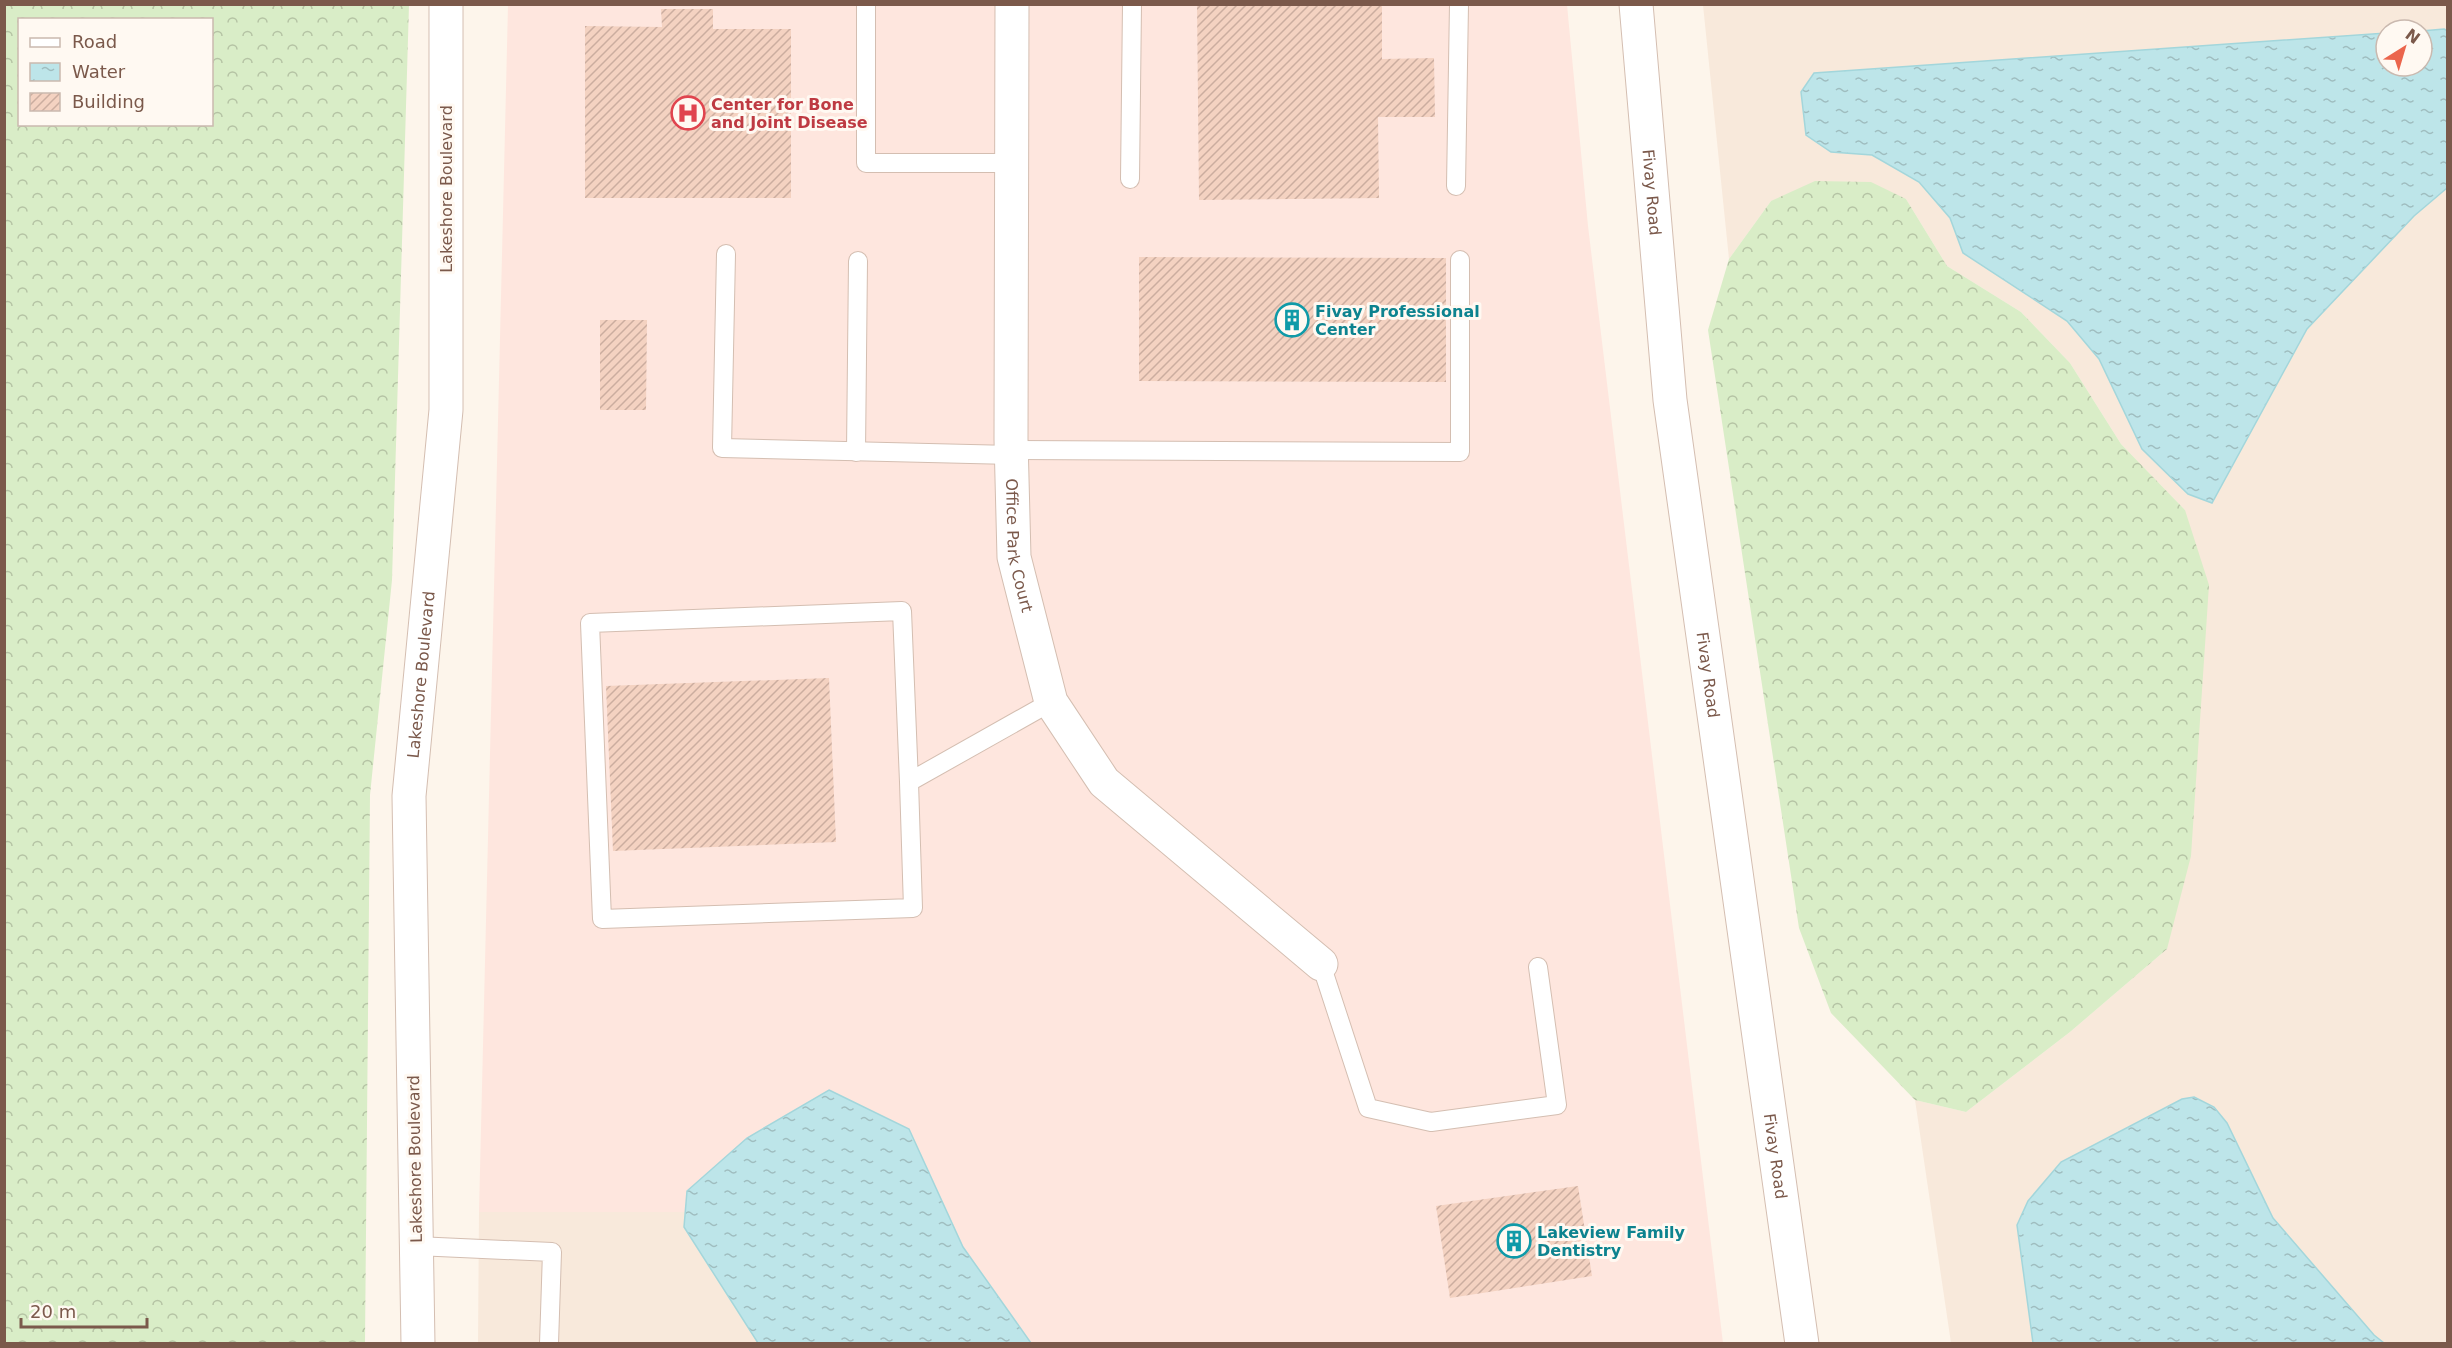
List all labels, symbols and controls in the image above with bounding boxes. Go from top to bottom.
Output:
legend [18,18,213,126]
north arrow [2374,18,2434,78]
text: N [2402,25,2424,48]
text: Road [72,31,117,52]
text: Water [72,61,126,82]
text: Building [72,91,145,112]
hospital icon: Center for Bone and Joint Disease [670,95,706,131]
place label: Center for Bone and Joint Disease [711,95,868,132]
street label: Lakeshore Boulevard [437,105,456,273]
street label: Fivay Road [1639,148,1665,236]
building icon: Fivay Professional Center [1274,302,1310,338]
place label: Fivay Professional Center [1315,302,1480,339]
street label: Office Park Court [1003,478,1037,614]
street label: Lakeshore Boulevard [403,590,438,759]
street label: Fivay Road [1693,631,1724,719]
street label: Lakeshore Boulevard [404,1075,426,1243]
street label: Fivay Road [1760,1112,1791,1200]
building icon: Lakeview Family Dentistry [1496,1223,1532,1259]
place label: Lakeview Family Dentistry [1537,1223,1686,1260]
scale bar [21,1291,147,1329]
text: 20 m [30,1301,76,1322]

